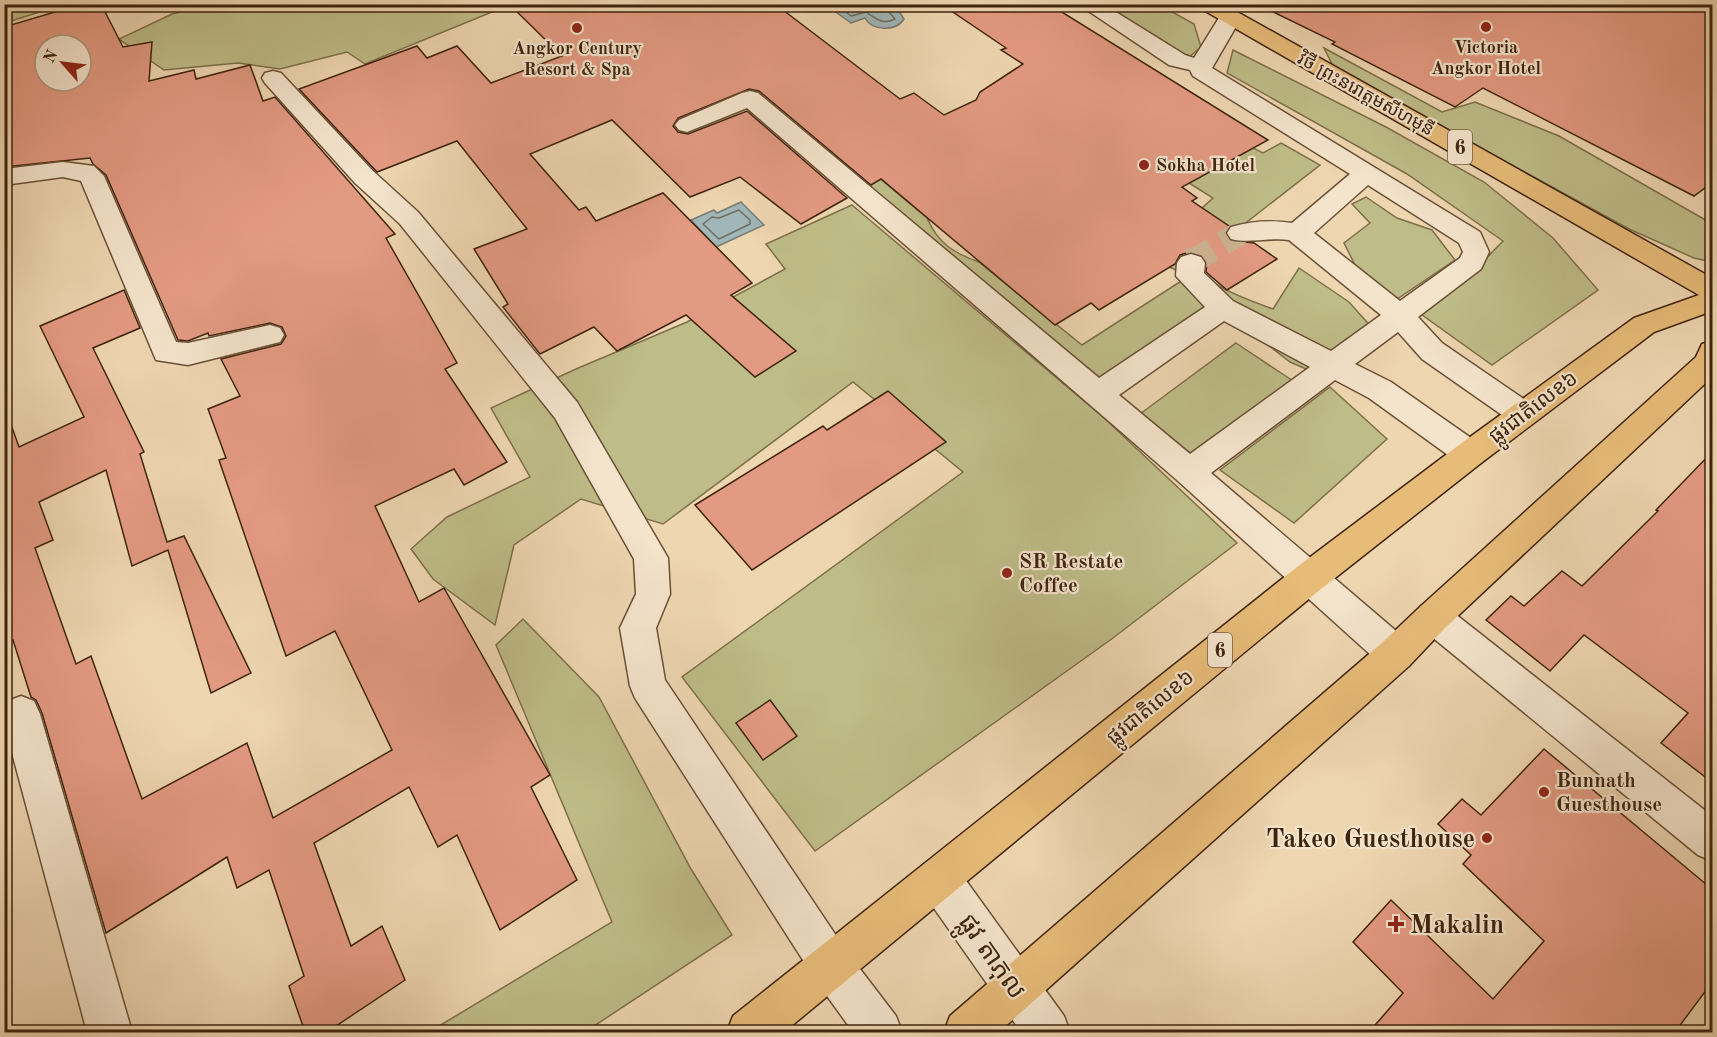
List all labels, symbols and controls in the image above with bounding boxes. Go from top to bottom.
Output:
marker: Victoria Angkor Hotel [1479,20,1493,34]
marker: Angkor Century Resort & Spa [570,21,584,35]
north arrow [33,33,93,93]
place label: Victoria Angkor Hotel [1431,39,1541,78]
place label: Angkor Century Resort & Spa [512,40,642,79]
street label: វិថី ព្រះនរោត្ដមសីហមុនី [1292,46,1438,142]
text: N [42,47,62,66]
road number: 6 [1448,130,1472,164]
place label: Sokha Hotel [1156,157,1256,175]
marker: Sokha Hotel [1137,158,1151,172]
street label: ផ្លូវជាតិលេខ៦ [1484,366,1587,454]
place label: SR Restate Coffee [1019,552,1123,597]
marker: SR Restate Coffee [1000,566,1014,580]
road number: 6 [1208,633,1232,667]
street label: ផ្លូវជាតិលេខ៦ [1102,665,1203,755]
place label: Bunnath Guesthouse [1556,771,1662,816]
marker: Bunnath Guesthouse [1537,785,1551,799]
place label: Takeo Guesthouse [1266,827,1475,853]
marker: Takeo Guesthouse [1480,831,1494,845]
street label: ផ្លូវ តាភុល [946,910,1030,1009]
place label: Makalin [1410,913,1504,939]
marker: Makalin [1387,915,1405,933]

